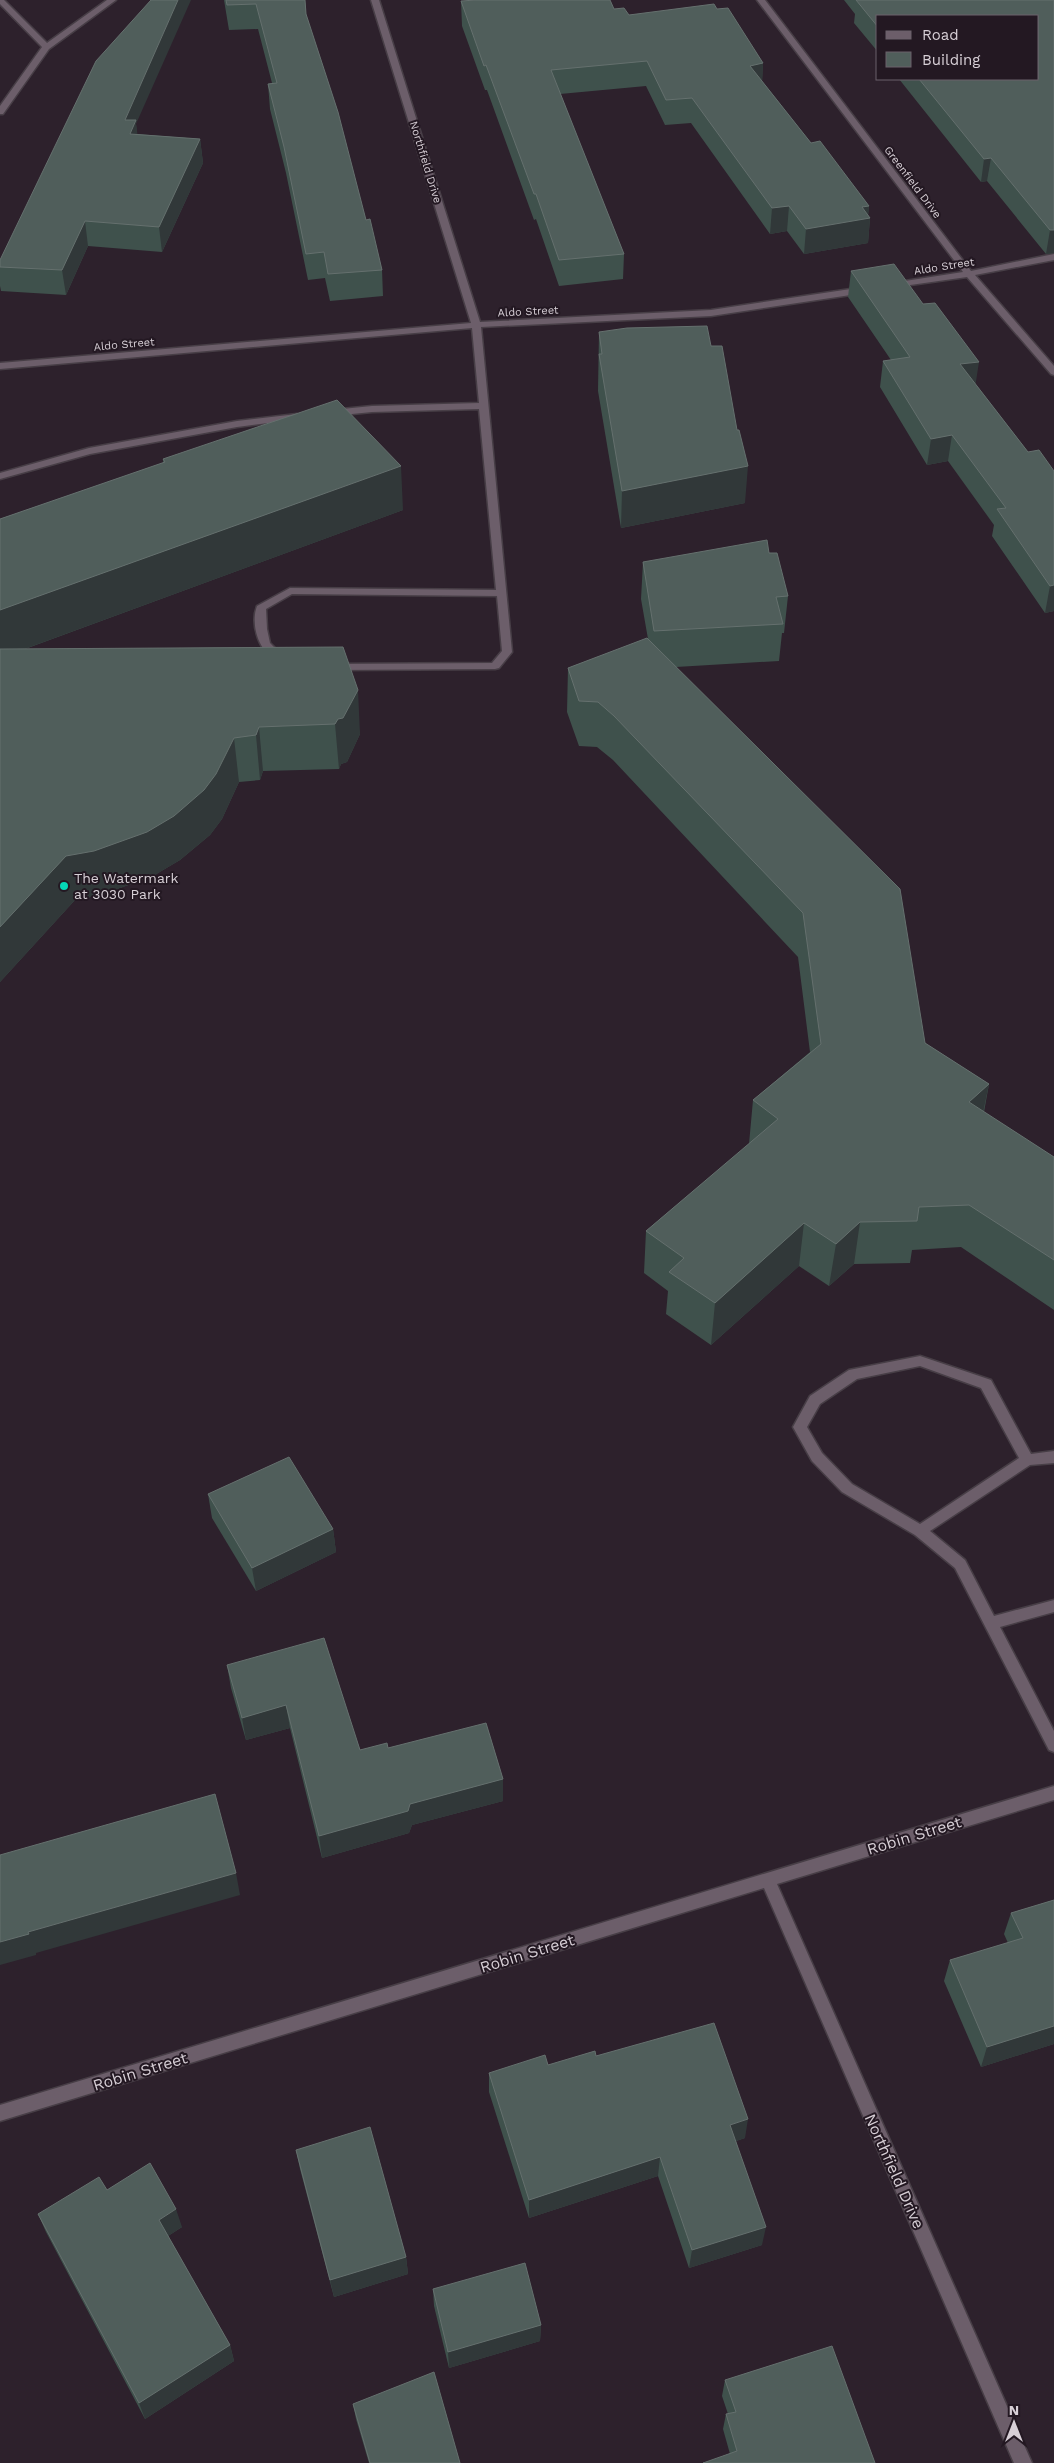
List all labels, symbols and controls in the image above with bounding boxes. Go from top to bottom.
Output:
legend [876,15,1039,80]
text: Road [922,26,959,44]
text: Building [922,51,980,69]
street label: Northfield Drive [407,120,444,205]
street label: Greenfield Drive [881,144,944,221]
street label: Aldo Street [913,255,976,278]
street label: Aldo Street [497,303,559,320]
street label: Aldo Street [93,335,155,354]
place label: The Watermark at 3030 Park [74,870,179,902]
marker: The Watermark at 3030 Park [58,880,70,892]
street label: Robin Street [865,1812,964,1859]
street label: Robin Street [478,1930,577,1977]
street label: Robin Street [91,2048,190,2095]
street label: Northfield Drive [861,2111,928,2232]
north arrow [989,2398,1039,2448]
text: N [1009,2402,1019,2418]

